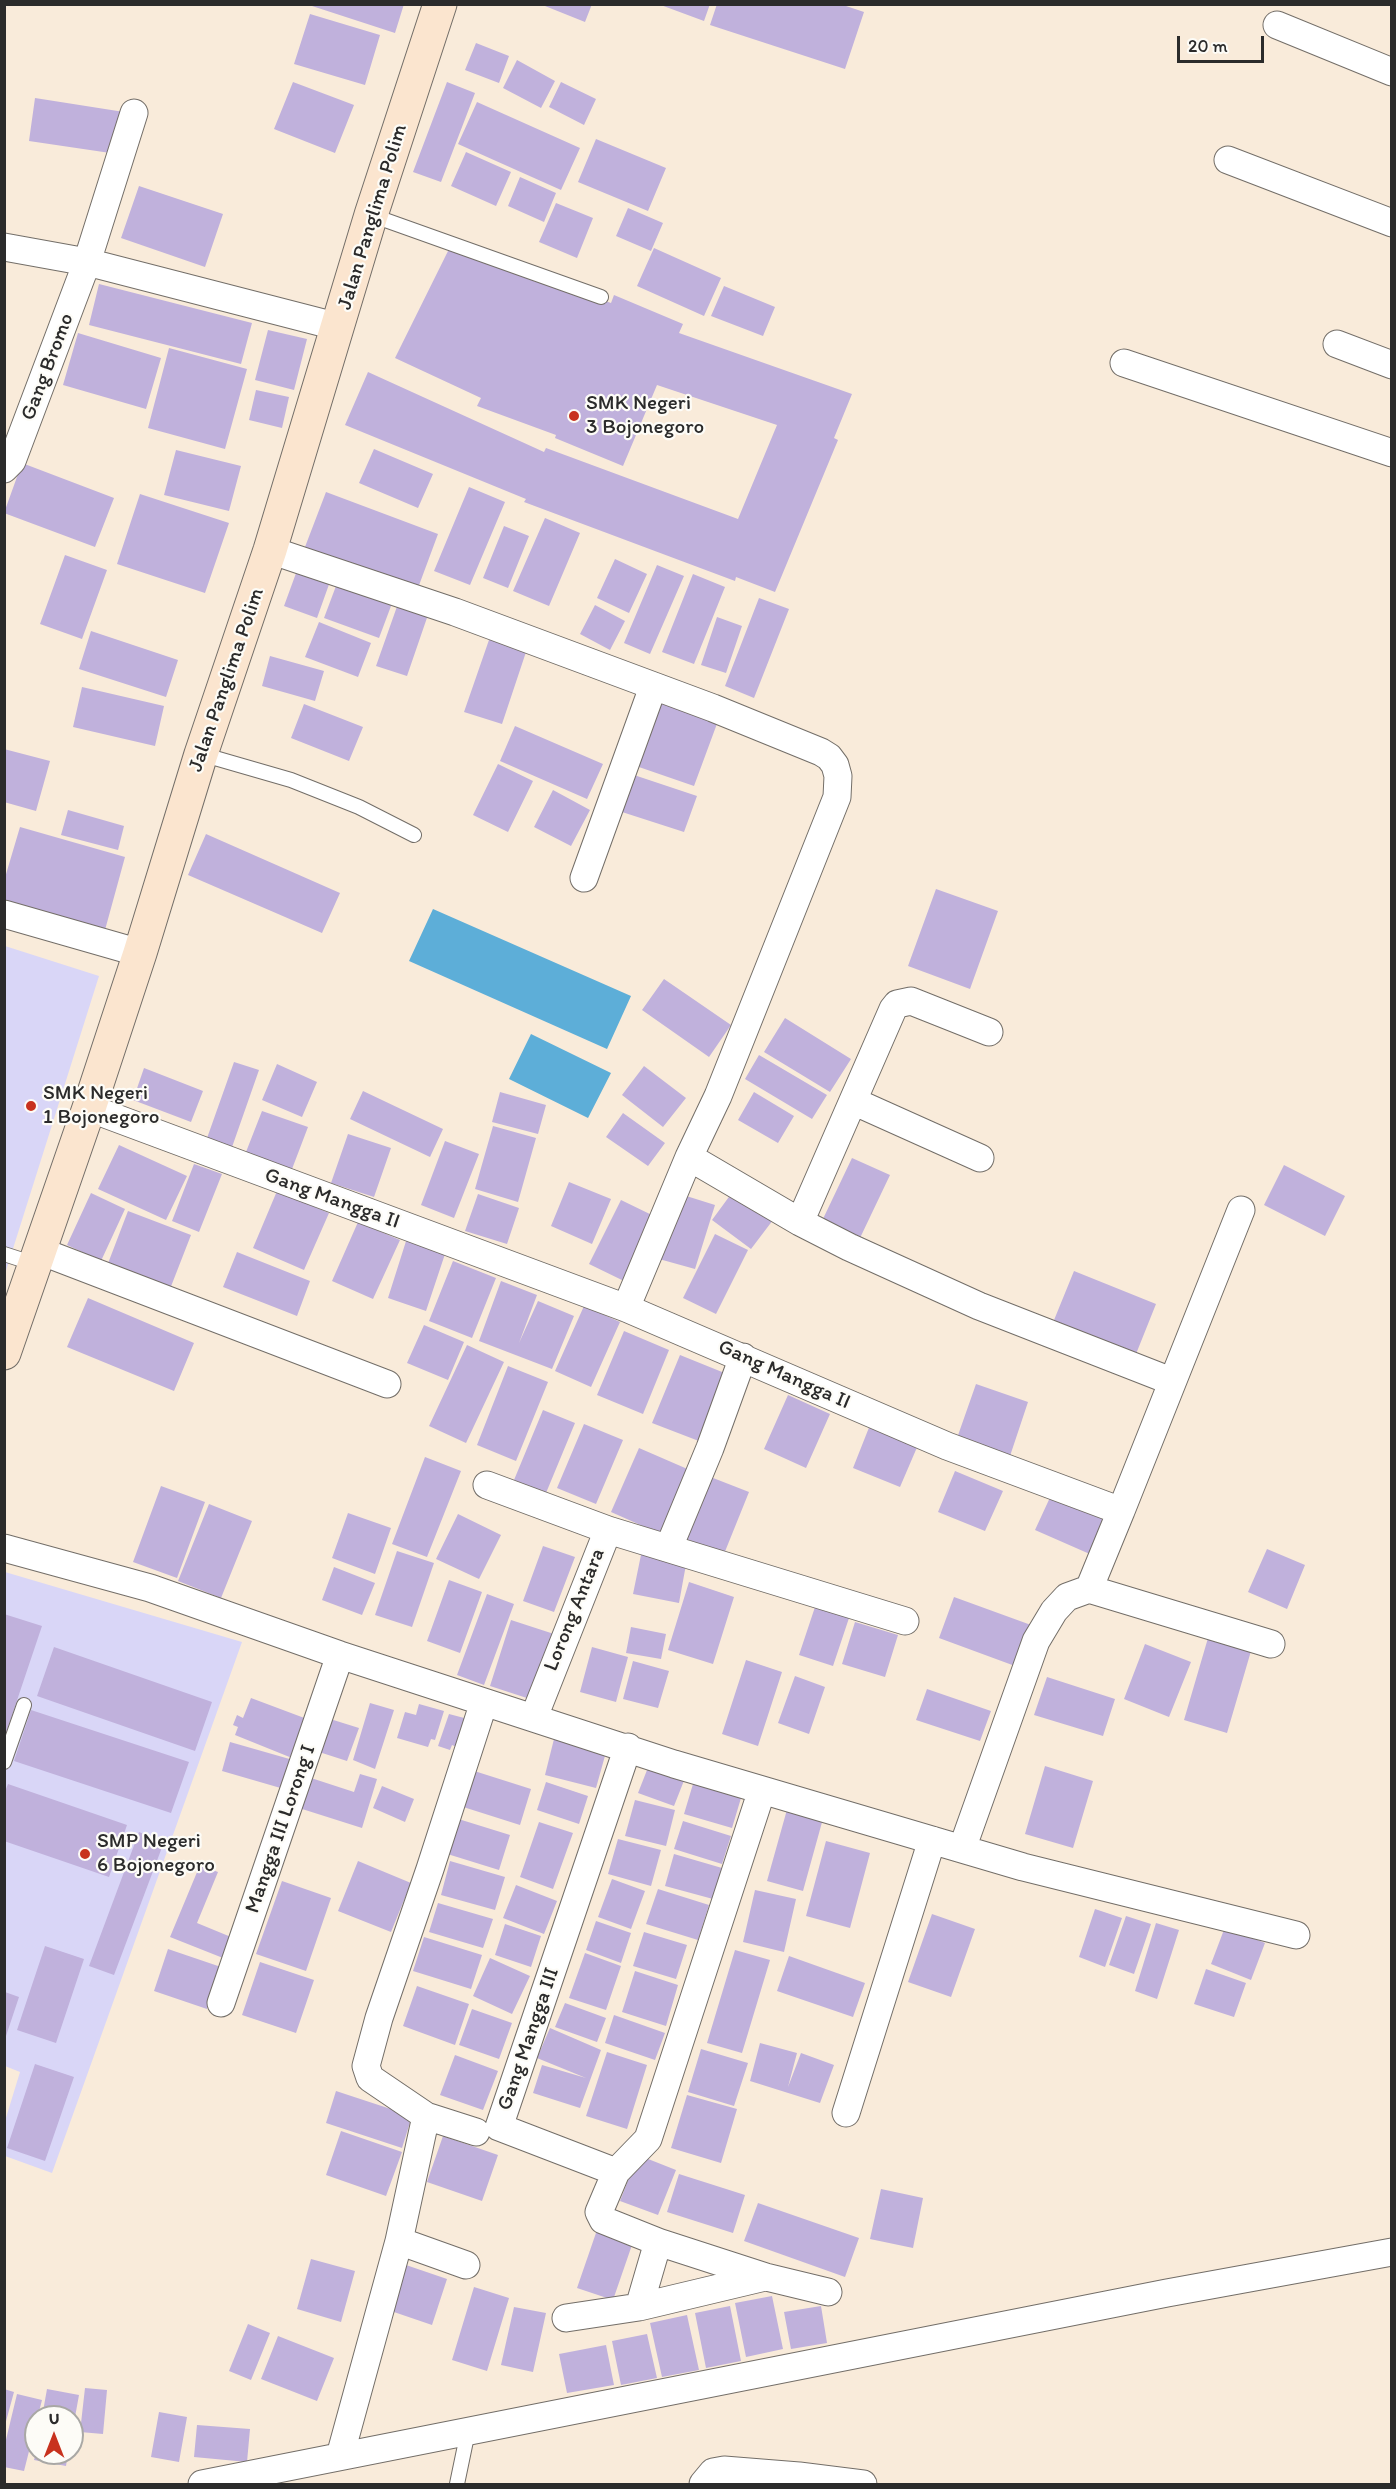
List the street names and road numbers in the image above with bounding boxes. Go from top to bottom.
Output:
street label: Jalan Panglima Polim [333,121,413,313]
street label: Gang Bromo [16,310,80,424]
street label: Jalan Panglima Polim [184,585,270,775]
street label: Gang Mangga II [261,1163,403,1235]
street label: Gang Mangga II [714,1335,854,1415]
street label: Lorong Antara [539,1545,611,1675]
street label: Mangga III Lorong I [240,1741,322,1917]
street label: Gang Mangga III [493,1964,565,2114]

